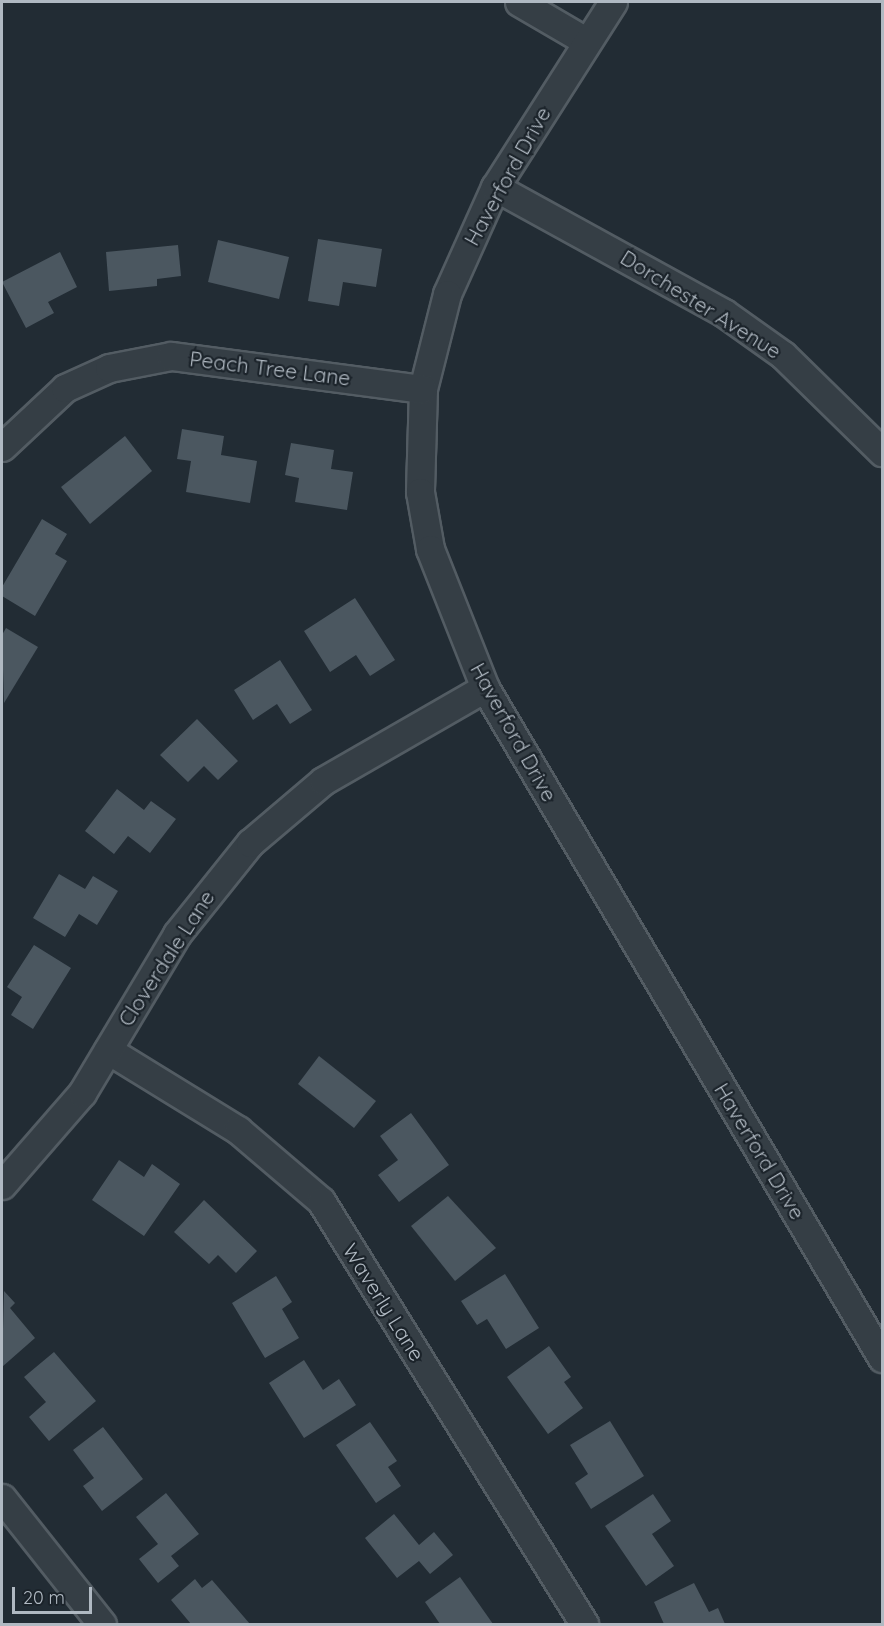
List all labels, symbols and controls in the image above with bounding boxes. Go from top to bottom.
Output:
street label: Haverford Drive [458,102,556,250]
street label: Dorchester Avenue [616,244,786,364]
street label: Peach Tree Lane [188,346,352,390]
street label: Haverford Drive [465,658,563,806]
street label: Cloverdale Lane [113,885,219,1031]
street label: Haverford Drive [709,1078,811,1224]
street label: Waverly Lane [338,1239,430,1365]
scale bar [15,1575,94,1613]
text: 20 m [23,1586,65,1609]

